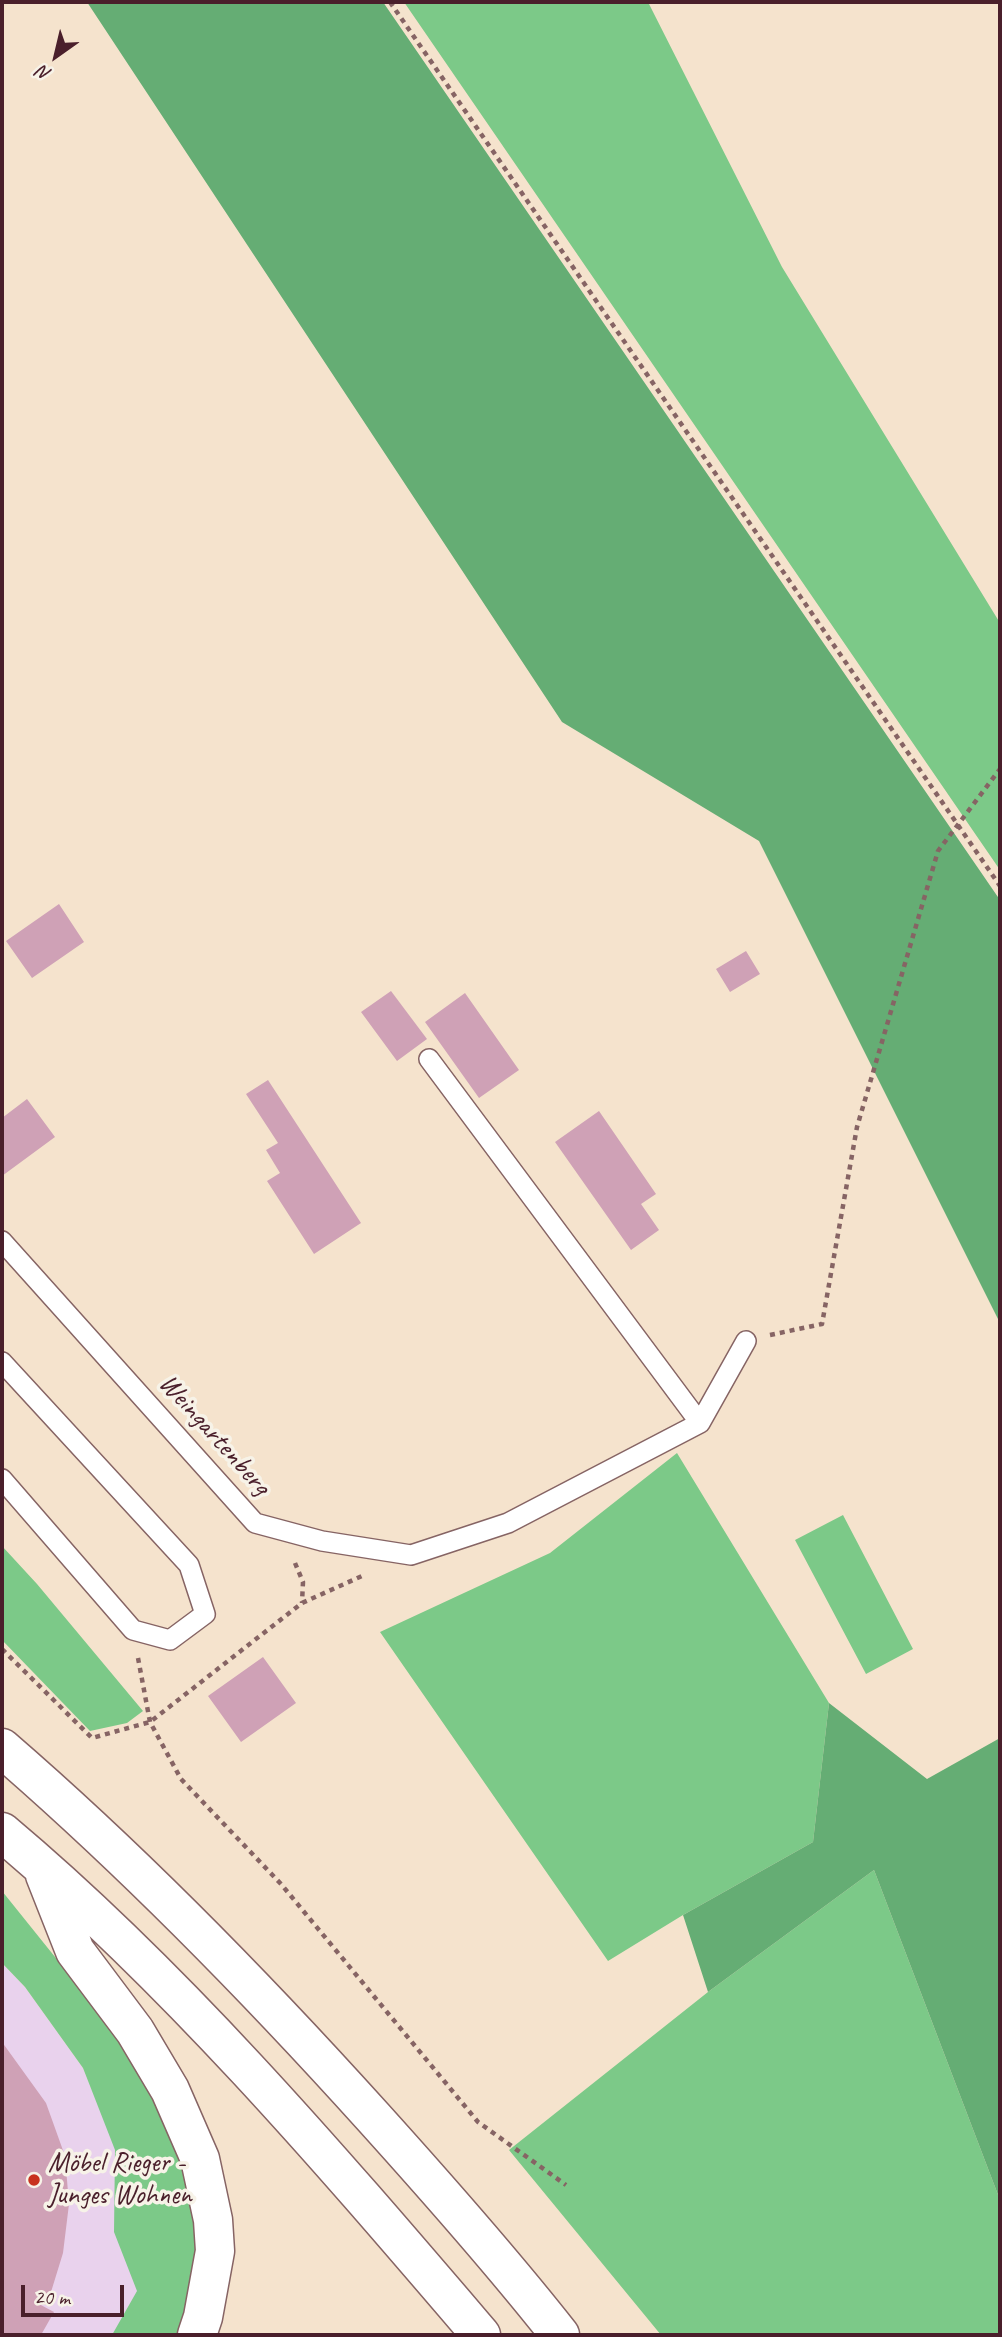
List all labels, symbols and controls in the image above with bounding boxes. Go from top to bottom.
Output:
north arrow [21,21,91,91]
text: N [33,60,56,87]
street label: Weingartenberg [151,1368,277,1502]
place label: Möbel Rieger - Junges Wohnen [48,2147,192,2213]
marker: Möbel Rieger - Junges Wohnen [26,2172,42,2188]
scale bar [24,2270,128,2314]
text: 20 m [34,2284,70,2310]

